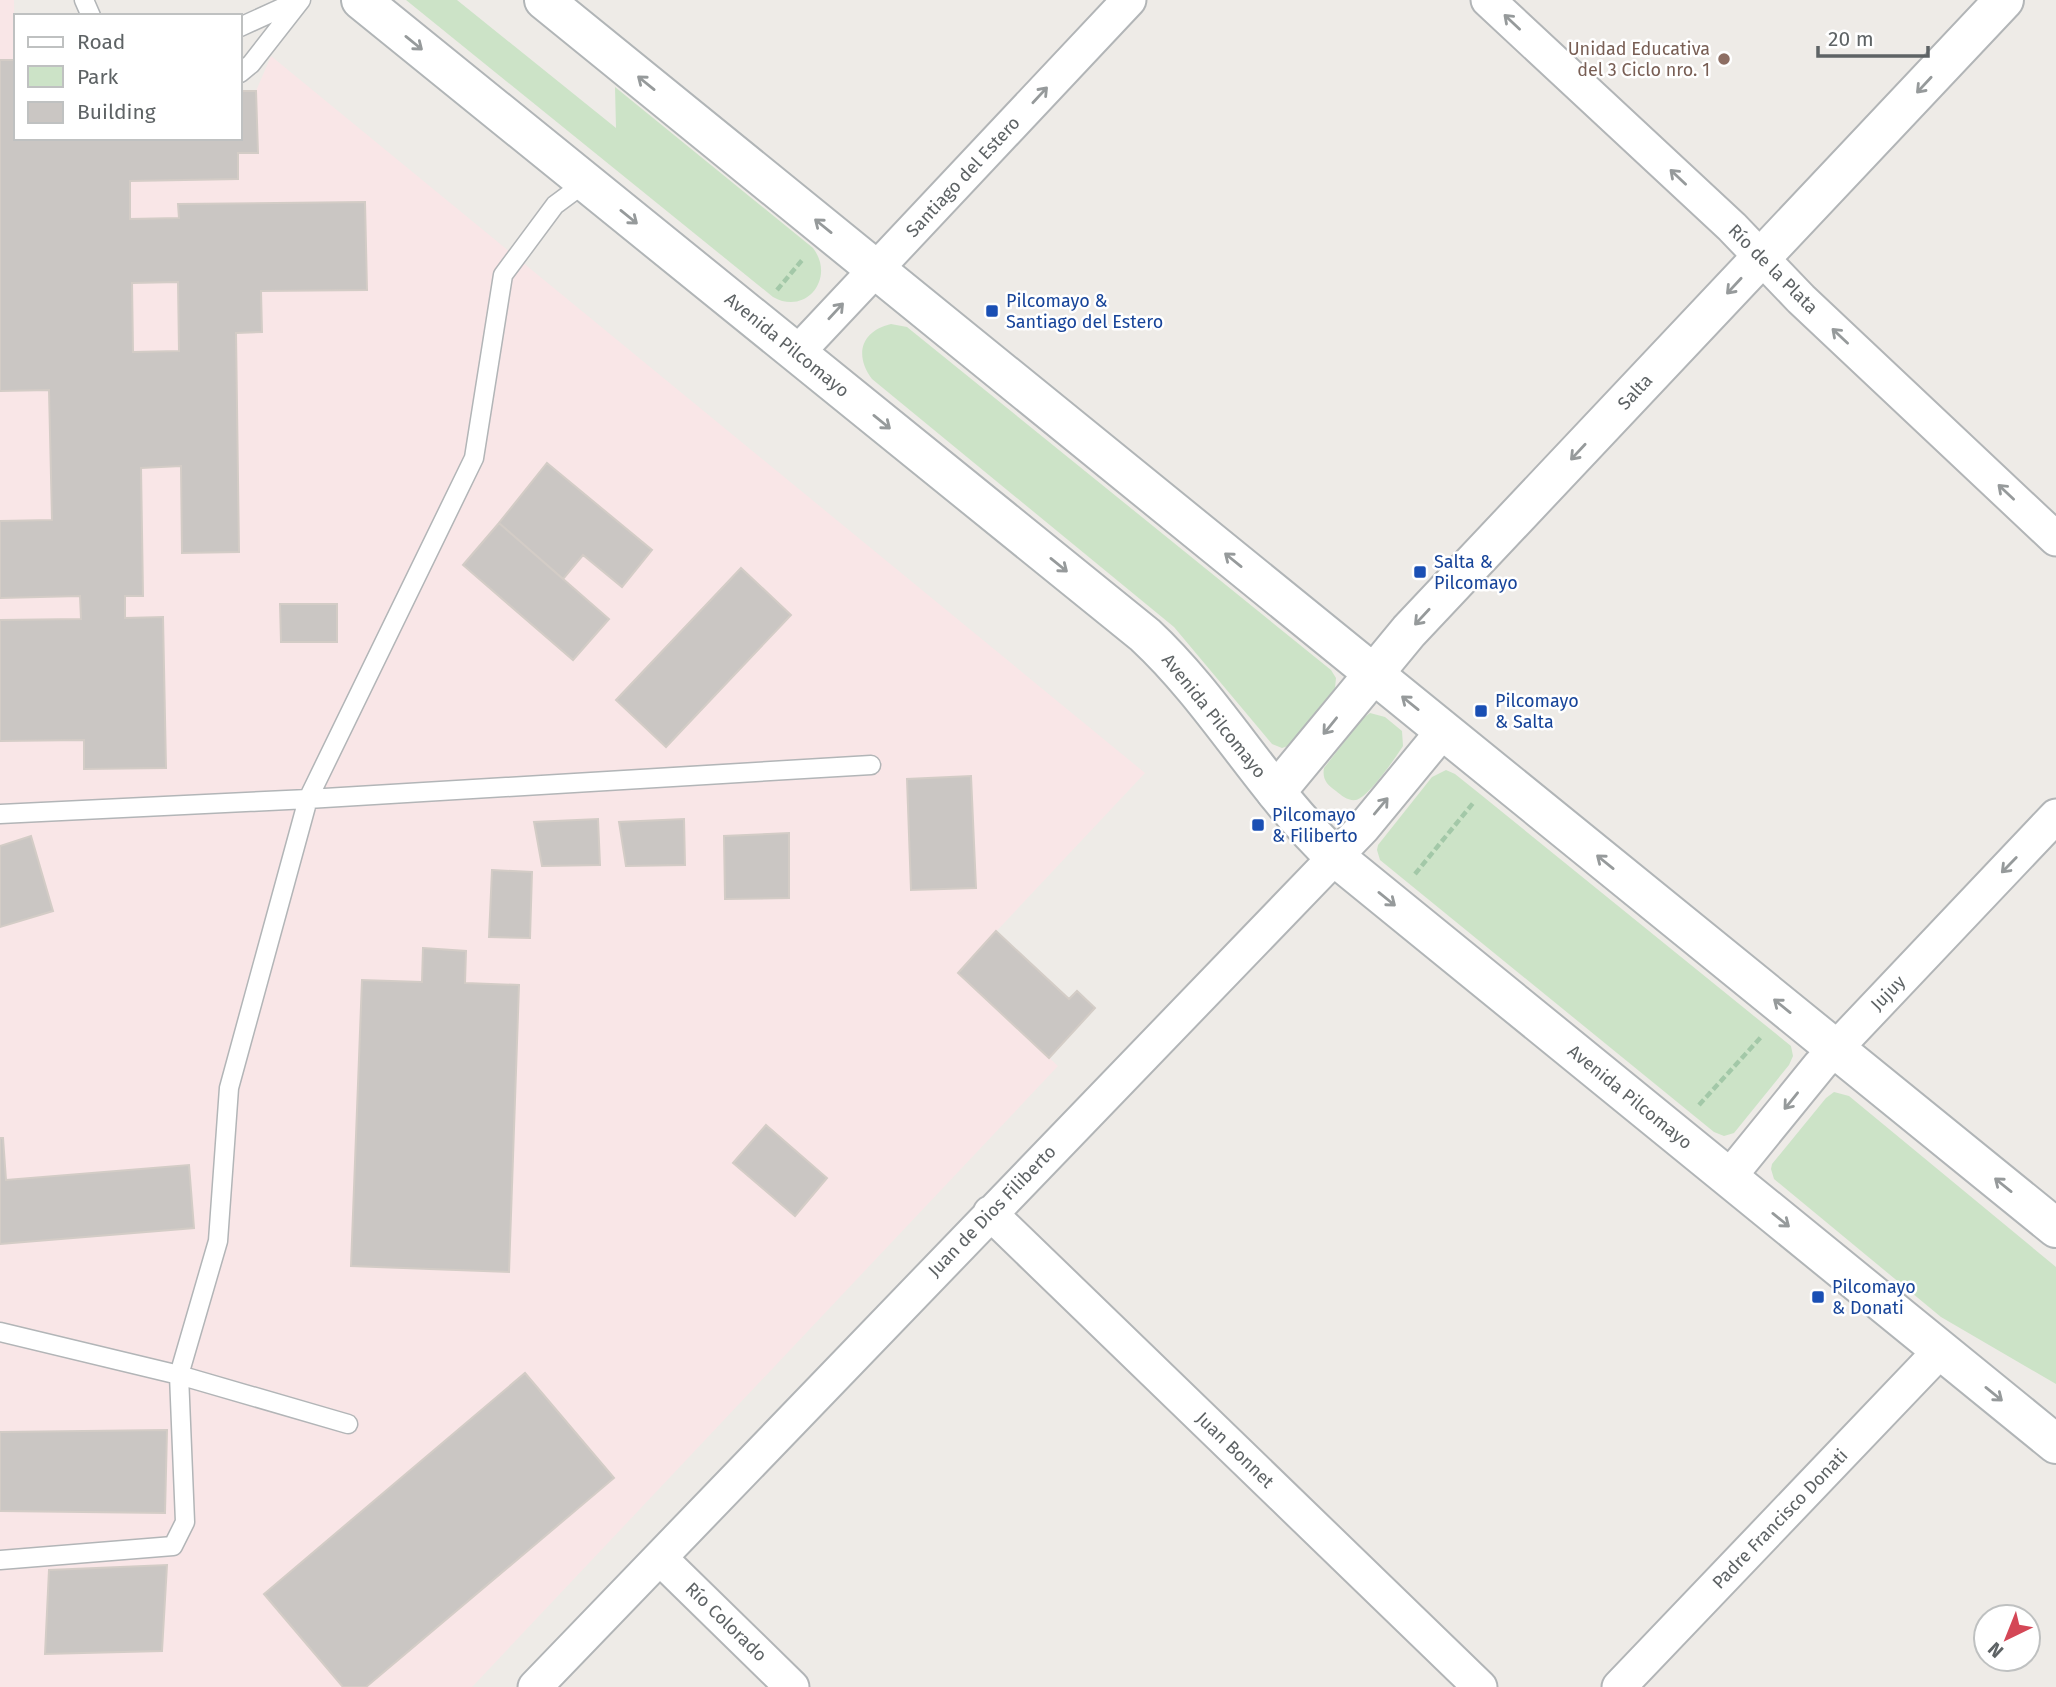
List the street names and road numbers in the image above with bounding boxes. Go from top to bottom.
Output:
street label: Santiago del Estero [901,112,1025,242]
street label: Río de la Plata [1724,220,1822,318]
street label: Avenida Pilcomayo [720,288,854,402]
street label: Salta [1613,370,1657,414]
street label: Avenida Pilcomayo [1157,649,1271,783]
street label: Jujuy [1866,971,1910,1015]
street label: Avenida Pilcomayo [1563,1040,1697,1154]
street label: Juan de Dios Filiberto [923,1141,1061,1281]
street label: Juan Bonnet [1191,1407,1279,1493]
street label: Padre Francisco Donati [1708,1445,1852,1593]
street label: Río Colorado [681,1578,771,1666]

